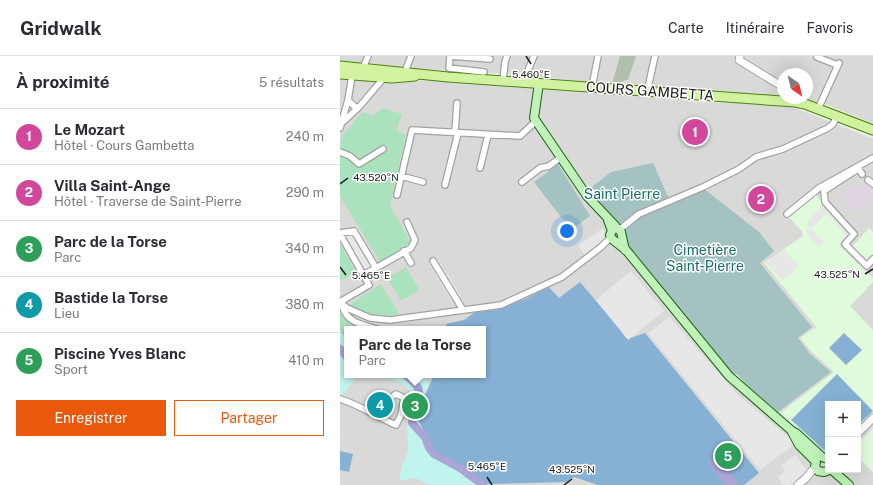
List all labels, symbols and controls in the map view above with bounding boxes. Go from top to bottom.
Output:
text: Gridwalk [20,17,101,39]
text: Carte [668,20,704,36]
text: Itinéraire [726,20,784,36]
text: Favoris [806,20,853,36]
text: 5.460°E [512,68,550,80]
north arrow [777,68,813,104]
text: À proximité [16,72,110,92]
text: 5 résultats [259,75,324,90]
street label: COURS GAMBETTA [585,79,715,103]
pin: 1 [682,117,708,147]
text: Le Mozart [54,121,125,138]
text: 1 [26,129,32,144]
text: 240 m [286,129,324,144]
text: Hôtel · Cours Gambetta [54,138,194,153]
text: 43.520°N [353,171,399,183]
text: Villa Saint-Ange [54,177,171,194]
pin: 2 [748,184,774,214]
text: 2 [25,185,33,200]
text: 290 m [286,185,324,200]
park label: Saint Pierre [584,186,660,202]
text: Hôtel · Traverse de Saint-Pierre [54,194,242,209]
your location [557,221,577,241]
text: Parc de la Torse [54,233,167,250]
text: 3 [25,241,33,256]
text: 340 m [285,241,324,256]
park label: Cimetière Saint-Pierre [666,242,744,274]
text: Parc [54,250,81,265]
text: 43.525°N [814,268,860,280]
text: 5.465°E [352,269,390,281]
text: Bastide la Torse [54,289,168,306]
text: 4 [25,297,33,312]
text: 380 m [285,297,324,312]
text: Lieu [54,306,80,321]
popup [344,326,486,378]
text: Parc de la Torse [359,336,471,353]
text: Piscine Yves Blanc [54,345,186,362]
text: 5 [25,353,33,368]
text: 410 m [288,353,324,368]
text: Parc [359,353,386,368]
text: Sport [54,362,88,377]
pin: 4 [367,390,393,420]
pin: 3 [402,391,428,421]
button: Enregistrer [16,400,166,436]
button: Partager [174,400,324,436]
map controls [825,401,861,473]
button: + [825,401,861,437]
button: − [825,437,861,473]
pin: 5 [715,441,741,471]
text: 5.465°E [468,460,506,472]
text: 43.525°N [549,463,595,475]

